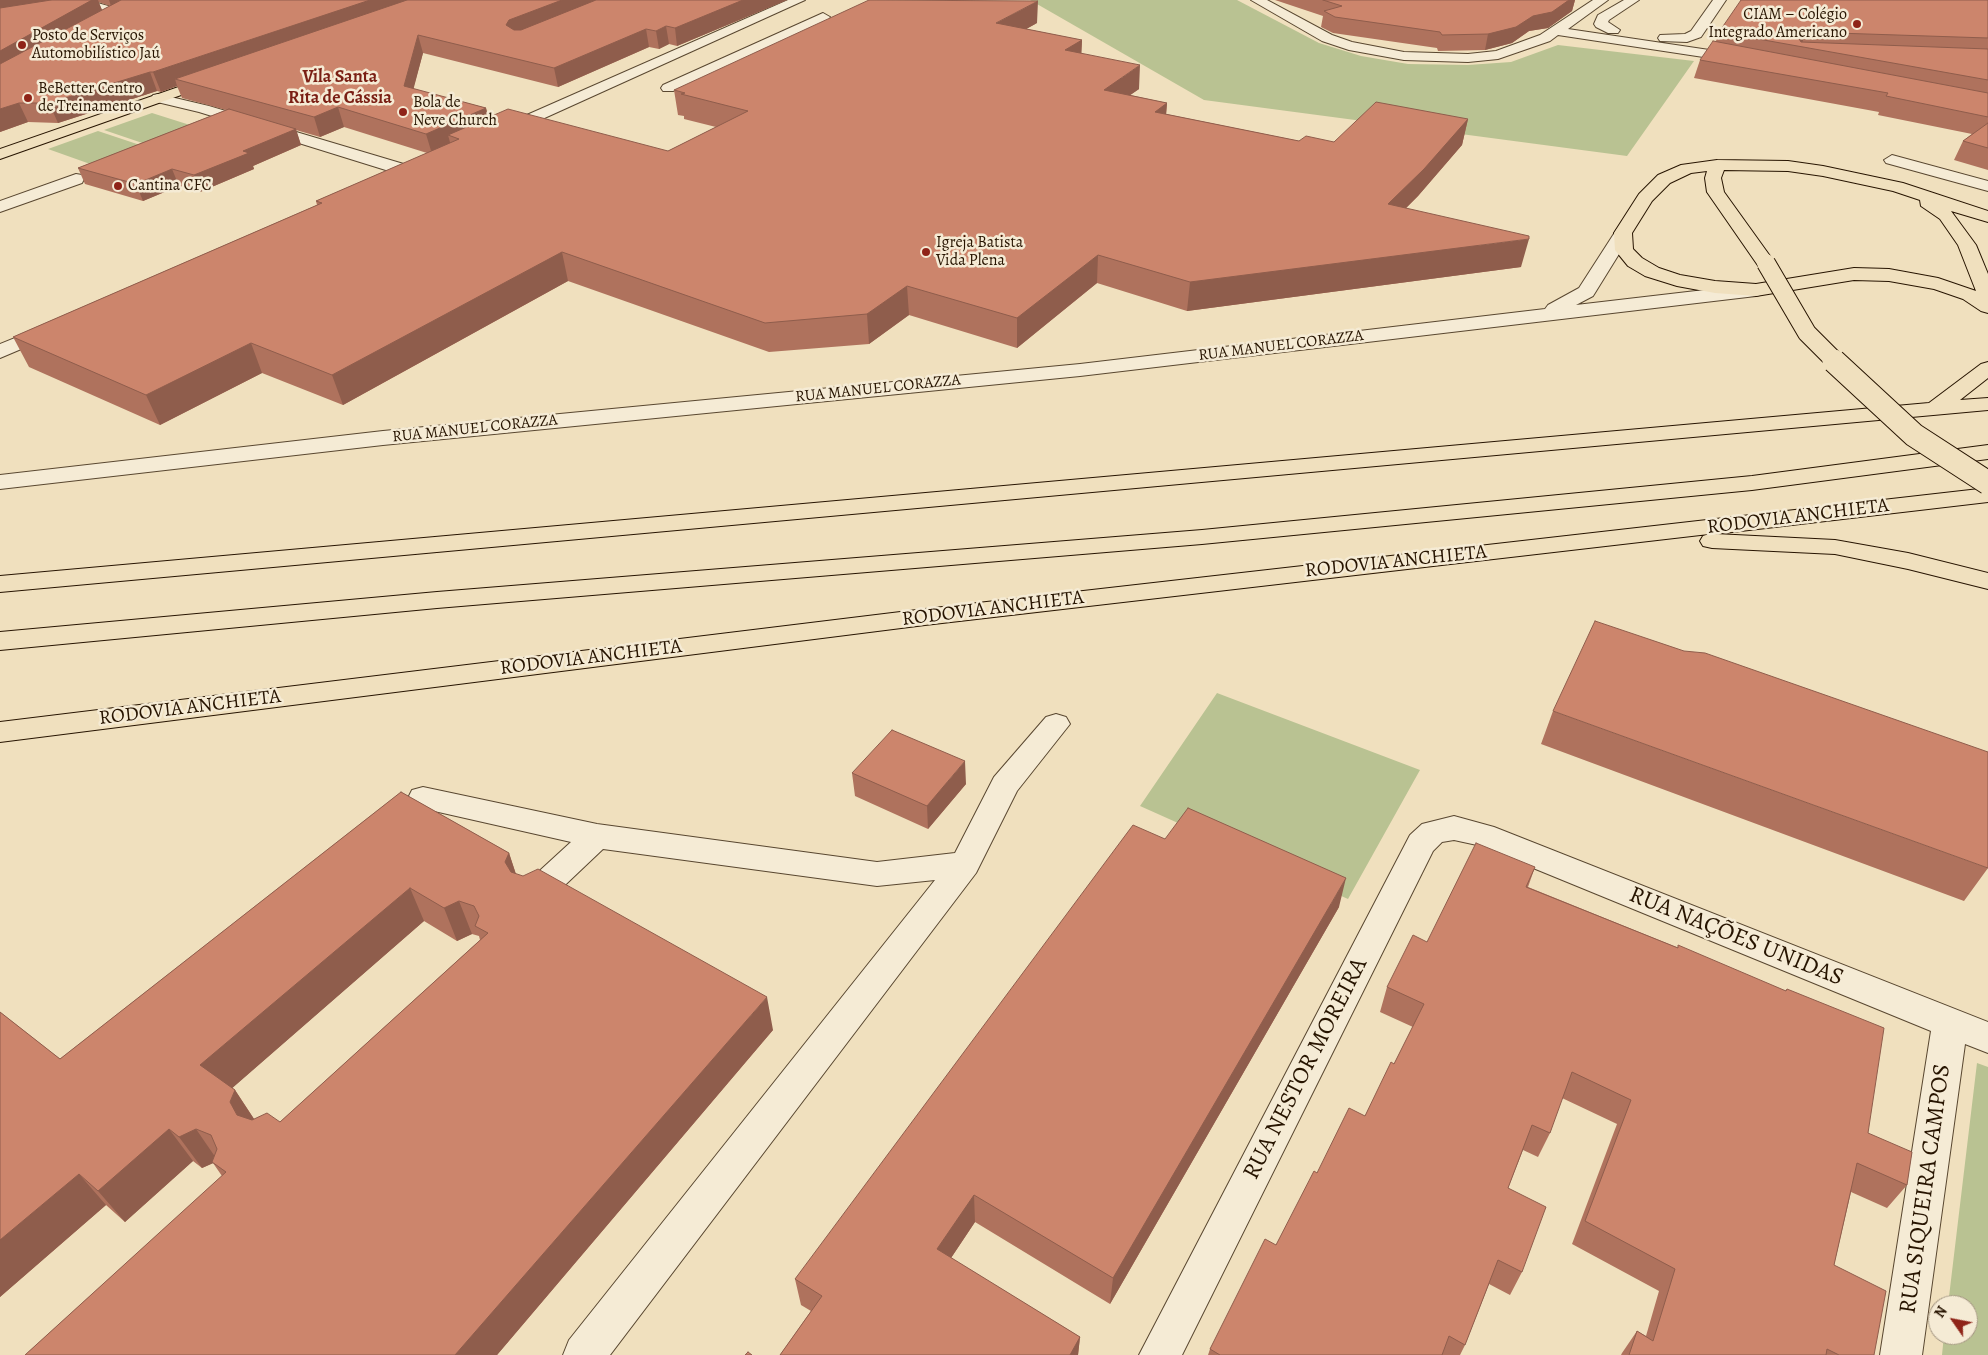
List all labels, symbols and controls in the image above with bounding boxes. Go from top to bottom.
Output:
place label: CIAM – Colégio Integrado Americano [1708,5,1847,43]
marker: CIAM – Colégio Integrado Americano [1851,18,1863,30]
place label: Posto de Serviços Automobilístico Jaú [32,26,160,64]
marker: Posto de Serviços Automobilístico Jaú [16,39,28,51]
district label: Vila Santa Rita de Cássia [288,67,392,110]
place label: BeBetter Centro de Treinamento [38,79,143,117]
marker: BeBetter Centro de Treinamento [22,92,34,104]
place label: Bola de Neve Church [413,93,497,131]
marker: Bola de Neve Church [397,106,409,118]
place label: Cantina CFC [128,176,211,196]
marker: Cantina CFC [112,180,124,192]
place label: Igreja Batista Vida Plena [936,233,1023,271]
marker: Igreja Batista Vida Plena [920,246,932,258]
street label: RUA MANUEL CORAZZA [1197,326,1365,366]
street label: RUA MANUEL CORAZZA [794,371,962,407]
street label: RUA MANUEL CORAZZA [391,411,559,447]
street label: RODOVIA ANCHIETA [1706,494,1890,540]
street label: RODOVIA ANCHIETA [1304,541,1488,583]
street label: RODOVIA ANCHIETA [901,586,1085,632]
street label: RODOVIA ANCHIETA [499,635,683,681]
street label: RODOVIA ANCHIETA [98,685,282,731]
street label: RUA NAÇÕES UNIDAS [1625,881,1847,993]
street label: RUA NESTOR MOREIRA [1238,953,1374,1185]
street label: RUA SIQUEIRA CAMPOS [1894,1062,1958,1316]
north arrow [1928,1295,1978,1345]
text: N [1930,1303,1952,1322]

